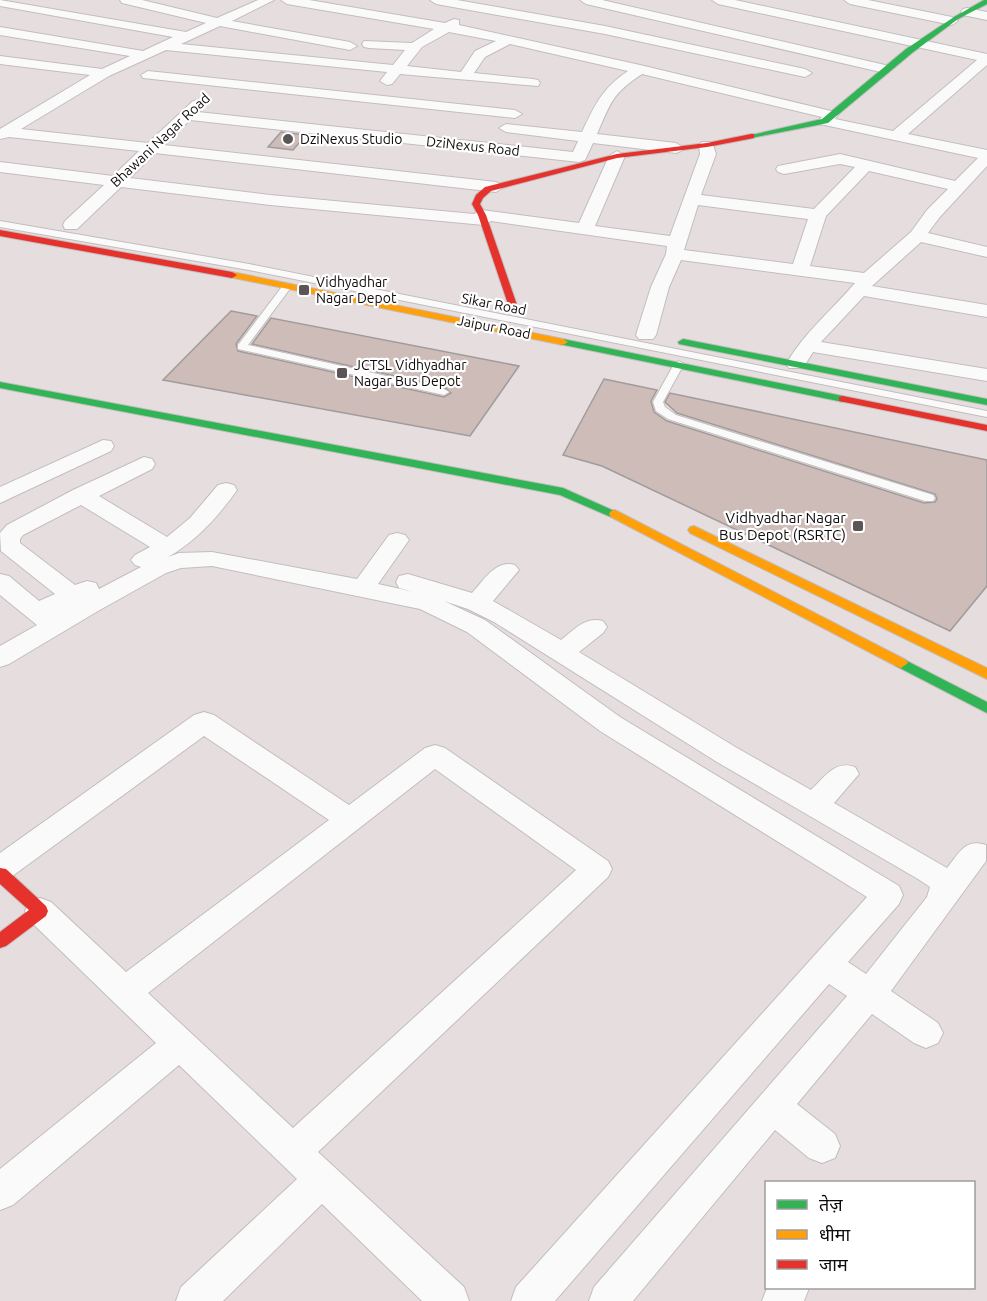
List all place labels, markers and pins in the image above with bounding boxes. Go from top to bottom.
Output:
place label: DziNexus Studio [300,131,402,147]
marker: DziNexus Studio [281,132,295,146]
place label: Vidhyadhar Nagar Depot [316,274,397,306]
marker: Vidhyadhar Nagar Depot [297,283,311,297]
place label: JCTSL Vidhyadhar Nagar Bus Depot [354,357,467,389]
marker: JCTSL Vidhyadhar Nagar Bus Depot [335,366,349,380]
place label: Vidhyadhar Nagar Bus Depot (RSRTC) [719,509,846,543]
marker: Vidhyadhar Nagar Bus Depot (RSRTC) [851,519,865,533]

